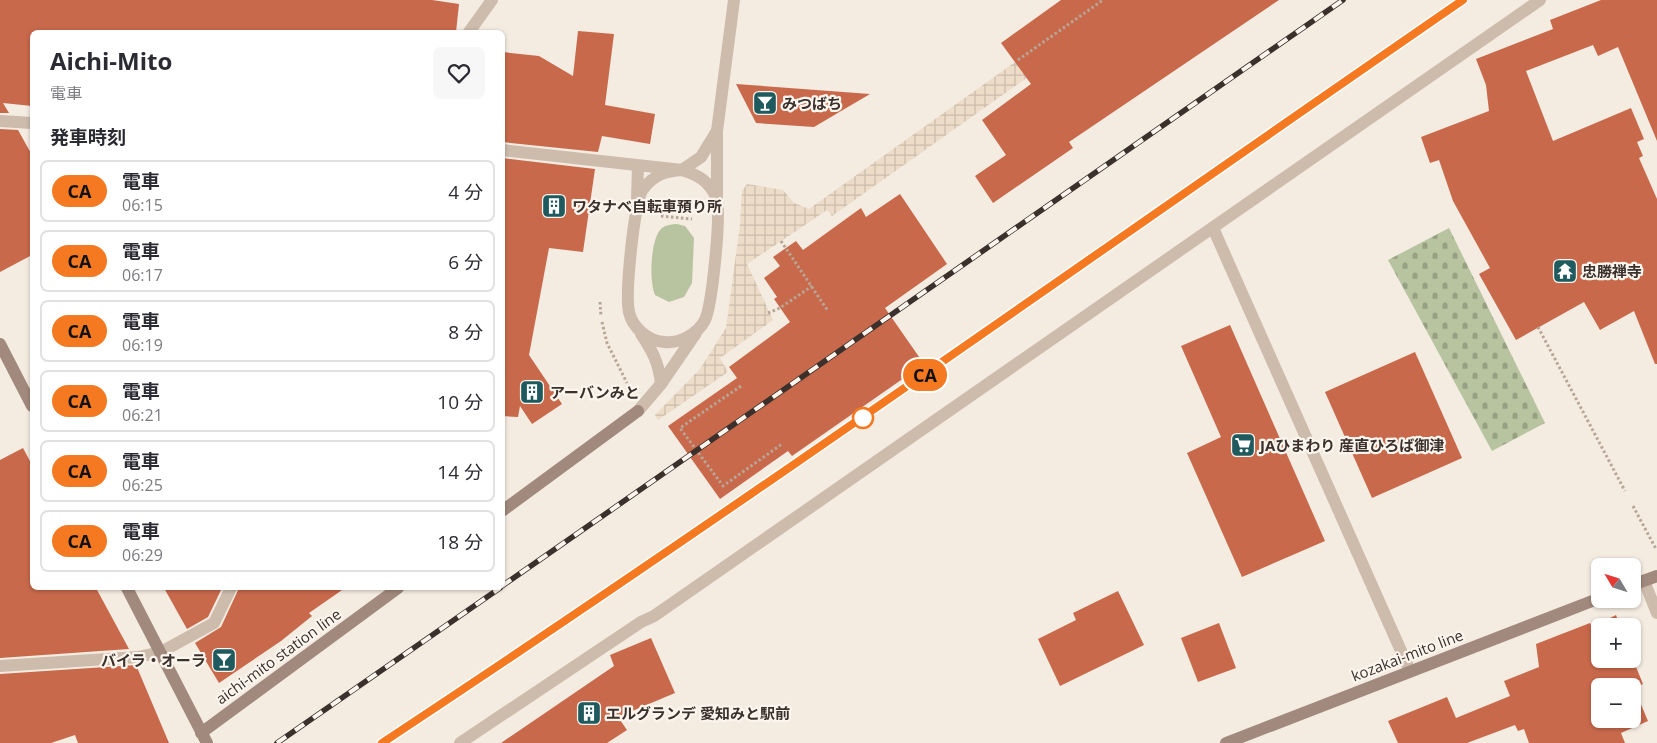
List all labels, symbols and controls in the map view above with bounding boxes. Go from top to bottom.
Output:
text: Aichi-Mito [50,44,172,77]
button: heart [433,47,485,99]
text: 電車 [50,82,82,104]
bar icon: みつばち [752,90,778,116]
place label: みつばち [782,93,842,113]
text: 発車時刻 [50,124,126,150]
text: 電車 [122,168,160,194]
text: CA [68,179,91,203]
text: 4 分 [448,179,483,205]
building icon: ワタナベ自転車預り所 [541,193,567,219]
text: 06:15 [122,194,163,216]
place label: ワタナベ自転車預り所 [572,196,722,216]
text: 電車 [122,238,160,264]
text: CA [68,249,91,273]
text: 6 分 [448,249,483,275]
temple icon: 忠勝禅寺 [1552,258,1578,284]
place label: 忠勝禅寺 [1582,261,1642,281]
text: 06:17 [122,264,163,286]
text: 電車 [122,308,160,334]
text: CA [68,319,91,343]
text: 8 分 [448,319,483,345]
text: 06:19 [122,334,163,356]
line badge: CA [902,359,948,391]
text: CA [913,363,937,387]
text: 電車 [122,378,160,404]
building icon: アーバンみと [519,379,545,405]
place label: アーバンみと [550,382,640,402]
text: CA [68,389,91,413]
text: 10 分 [437,389,483,415]
text: 06:21 [122,404,163,426]
unlabelled marker [852,407,874,429]
supermarket icon: JAひまわり 産直ひろば御津 [1230,432,1256,458]
place label: JAひまわり 産直ひろば御津 [1258,435,1444,455]
text: 電車 [122,448,160,474]
text: CA [68,459,91,483]
text: 14 分 [437,459,483,485]
text: 06:25 [122,474,163,496]
text: 電車 [122,518,160,544]
text: CA [68,529,91,553]
text: 18 分 [437,529,483,555]
text: 06:29 [122,544,163,566]
north arrow [1591,558,1641,608]
map controls [1591,558,1641,728]
street label: aichi-mito station line [211,604,345,708]
button: + [1591,618,1641,668]
street label: kozakai-mito line [1348,624,1466,686]
bar icon: バイラ・オーラ [211,647,237,673]
place label: バイラ・オーラ [101,650,206,670]
button: − [1591,678,1641,728]
building icon: エルグランデ 愛知みと駅前 [576,700,602,726]
place label: エルグランデ 愛知みと駅前 [606,703,790,723]

